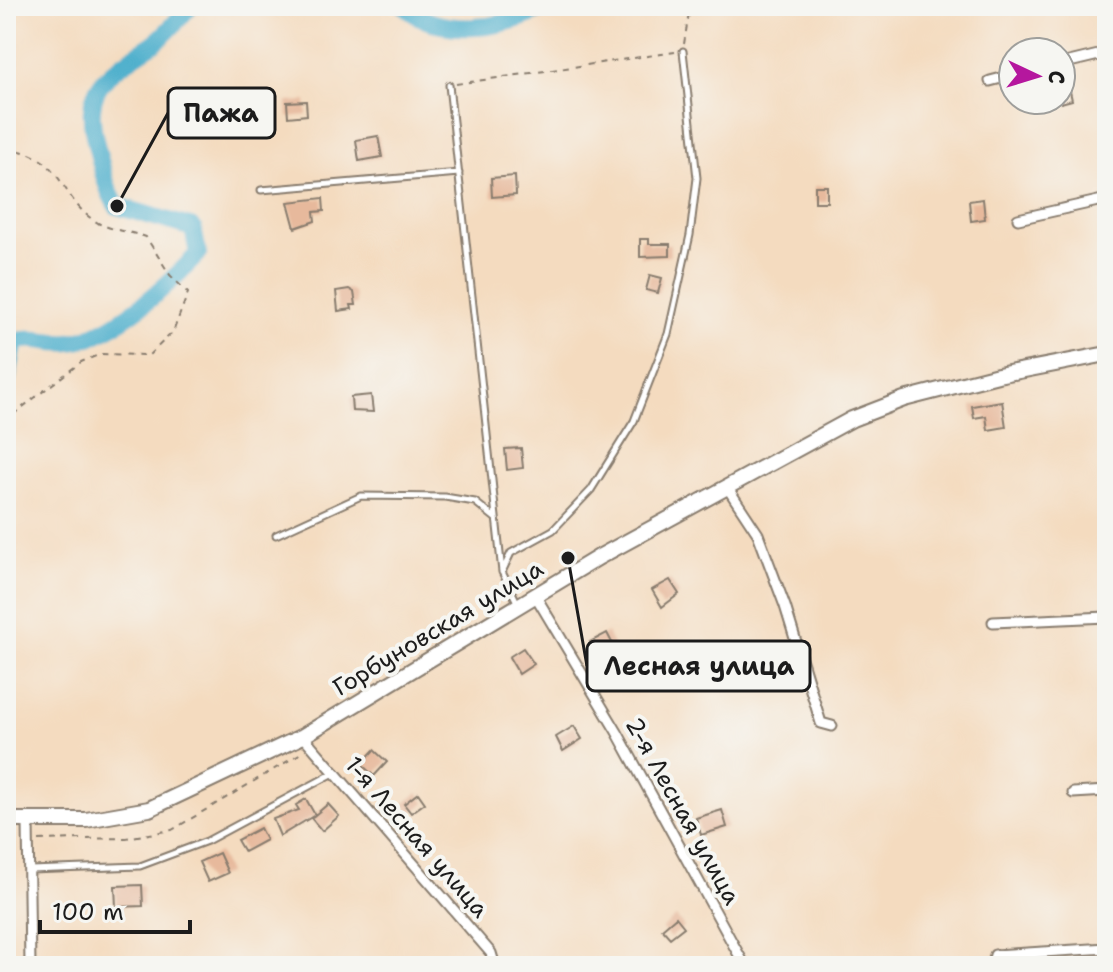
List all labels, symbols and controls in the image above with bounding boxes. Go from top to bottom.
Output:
north arrow [997,36,1077,116]
text: С [1042,70,1071,85]
callout: Пажа [168,88,275,138]
text: Пажа [183,95,259,130]
street label: Горбуновская улица [327,552,549,704]
callout: Лесная улица [587,641,810,691]
text: Лесная улица [604,648,795,683]
street label: 2-я Лесная улица [618,711,748,911]
street label: 1-я Лесная улица [338,749,496,925]
scale bar [40,884,190,934]
text: 100 m [52,896,124,928]

